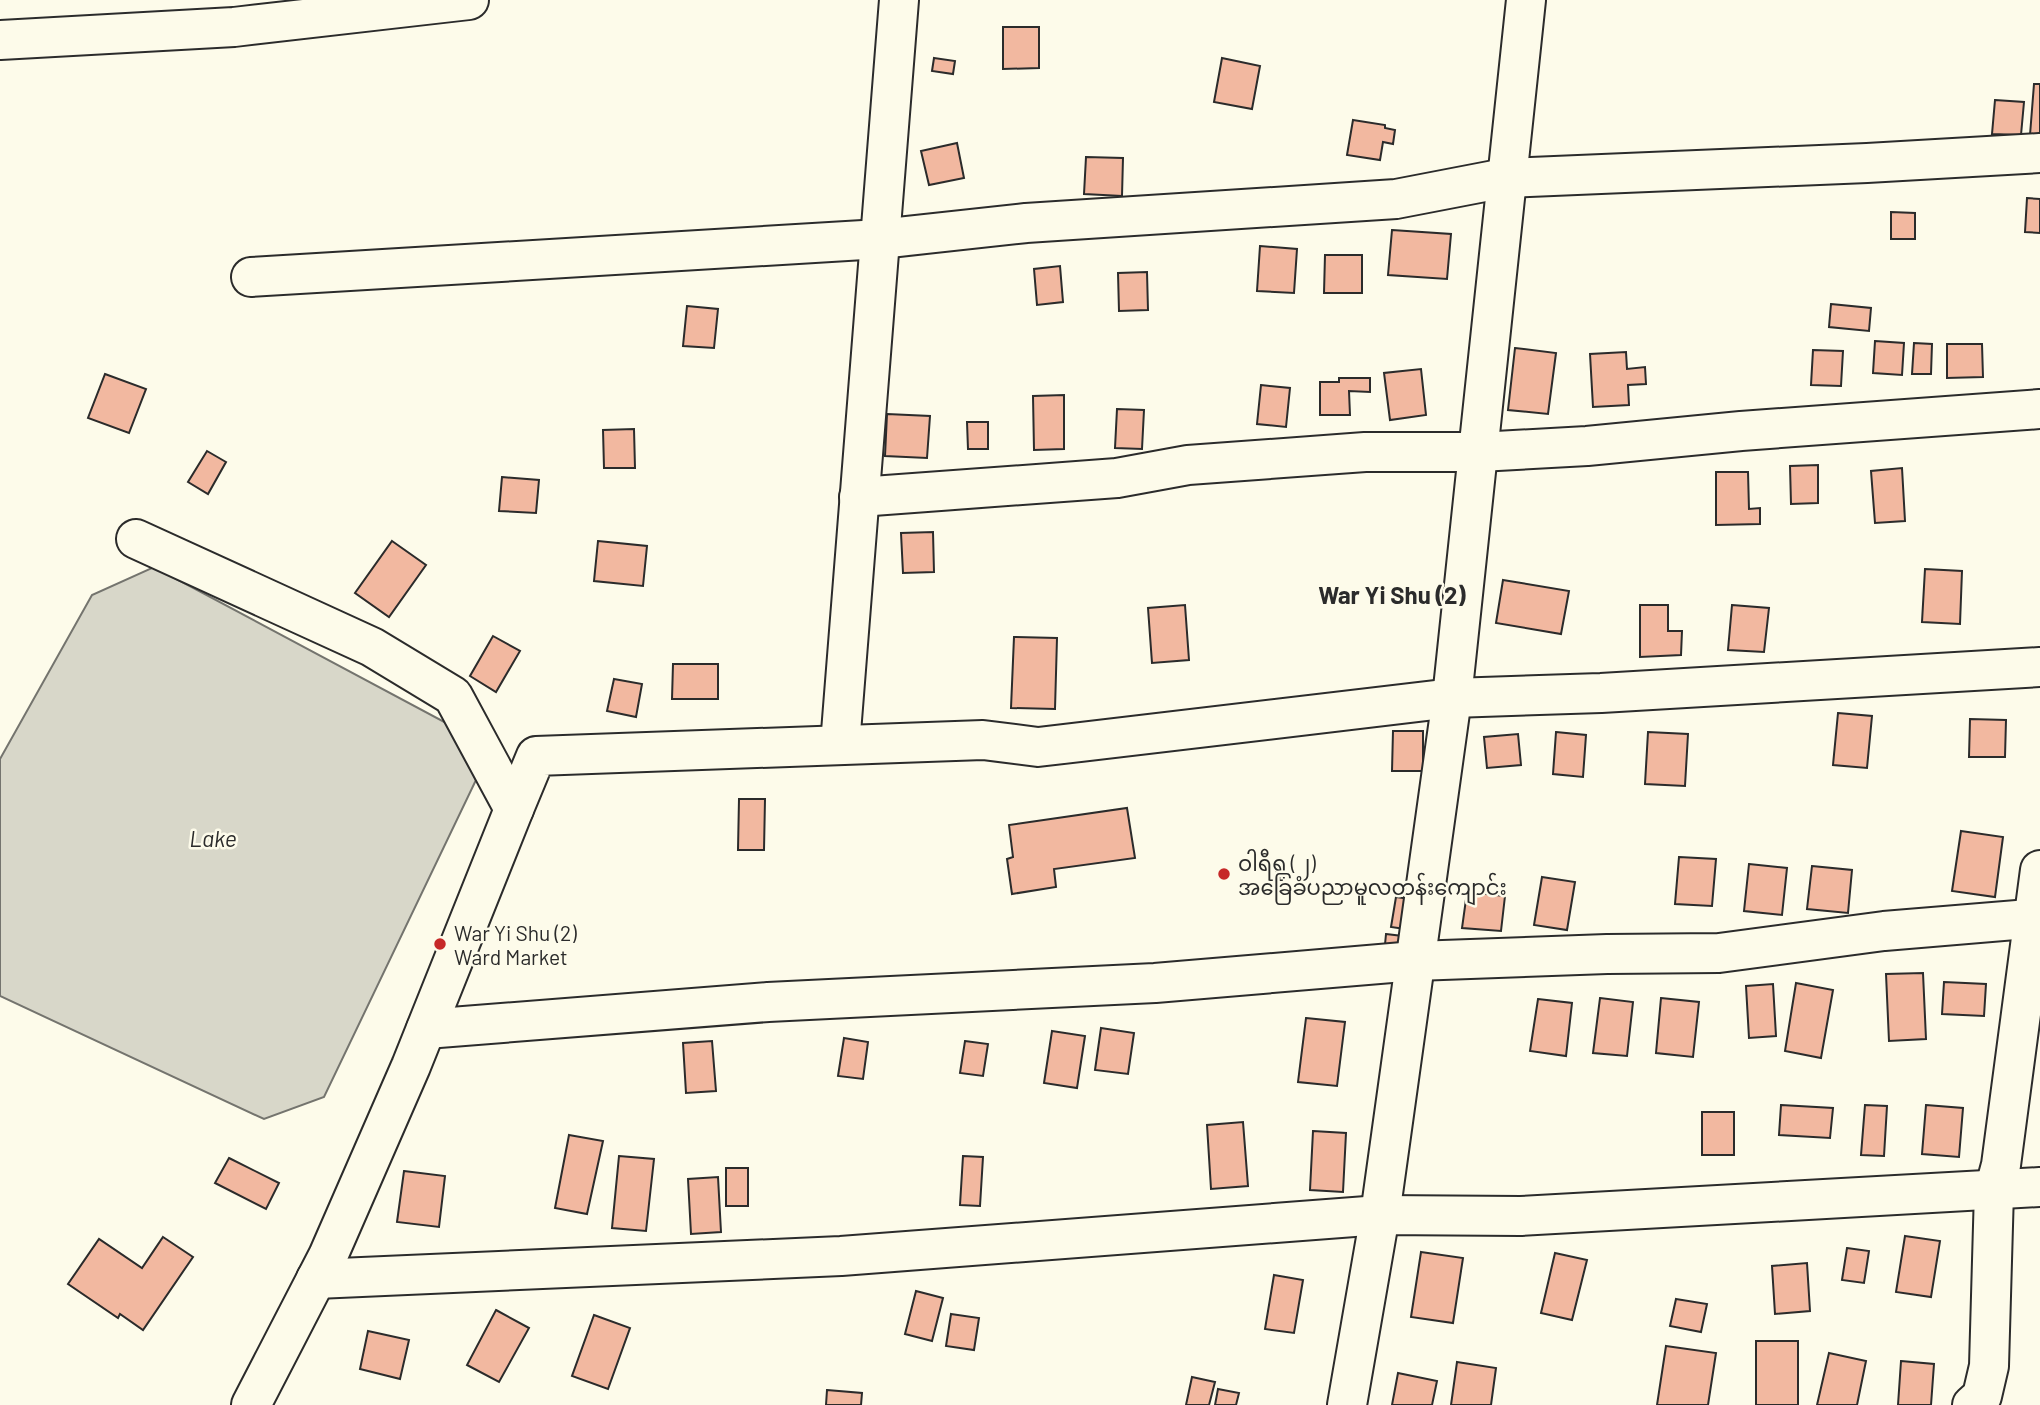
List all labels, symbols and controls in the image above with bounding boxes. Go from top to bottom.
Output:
district label: War Yi Shu (2) [1318,580,1466,609]
water label: Lake [189,824,237,852]
place label: ဝါရီရူ (၂) အခြေခံပညာမူလတန်းကျောင်း [1238,848,1507,906]
marker: ဝါရီရူ (၂) အခြေခံပညာမူလတန်းကျောင်း [1216,866,1232,882]
place label: War Yi Shu (2) Ward Market [454,920,577,969]
marker: War Yi Shu (2) Ward Market [432,936,448,952]

